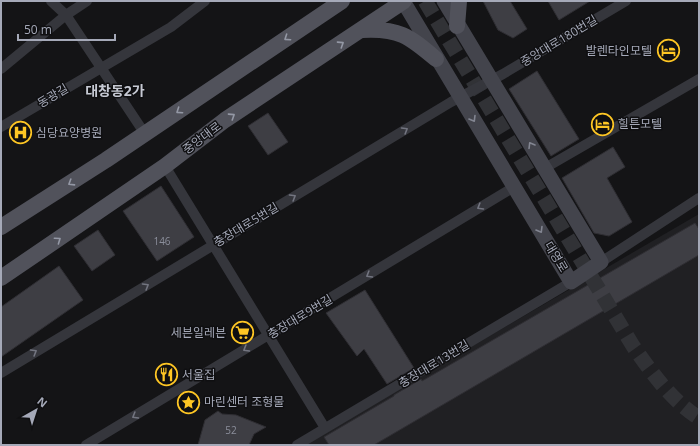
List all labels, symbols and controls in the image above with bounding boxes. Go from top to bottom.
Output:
street label: 중앙대로180번길 [517,11,600,70]
scale bar [18,16,115,42]
text: 50 m [24,21,52,38]
one-way arrow [284,33,291,41]
hotel icon: 발렌타인모텔 [655,38,681,64]
one-way arrow [336,42,343,49]
place label: 발렌타인모텔 [586,42,652,59]
street label: 동광길 [34,80,71,111]
district label: 대창동2가 [85,81,145,100]
one-way arrow [176,106,183,114]
hotel icon: 힐튼모텔 [590,111,616,137]
one-way arrow [228,113,235,121]
one-way arrow [468,115,476,122]
place label: 힐튼모텔 [618,115,662,132]
street label: 중앙대로 [179,118,224,158]
hospital icon: 심당요양병원 [8,120,34,146]
place label: 심당요양병원 [36,124,102,141]
one-way arrow [401,127,408,134]
one-way arrow [528,142,535,149]
one-way arrow [68,178,75,185]
one-way arrow [289,194,296,201]
street label: 충장대로5번길 [210,198,281,251]
one-way arrow [477,202,484,210]
one-way arrow [535,226,542,233]
house number: 146 [153,234,171,248]
one-way arrow [54,237,61,245]
street label: 대영로 [541,238,572,275]
one-way arrow [366,270,373,277]
one-way arrow [142,283,149,290]
street label: 충장대로9번길 [264,290,335,343]
supermarket icon: 세븐일레븐 [229,320,255,346]
place label: 세븐일레븐 [171,324,226,341]
street label: 충장대로13번길 [395,336,472,391]
one-way arrow [243,345,250,352]
one-way arrow [30,350,37,357]
restaurant icon: 서울집 [153,362,179,388]
place label: 서울집 [182,366,215,383]
place icon: 마린센터 조형물 [175,389,201,415]
north arrow [16,390,56,430]
text: N [34,393,51,410]
place label: 마린센터 조형물 [204,393,284,410]
one-way arrow [132,411,139,418]
house number: 52 [225,423,237,437]

